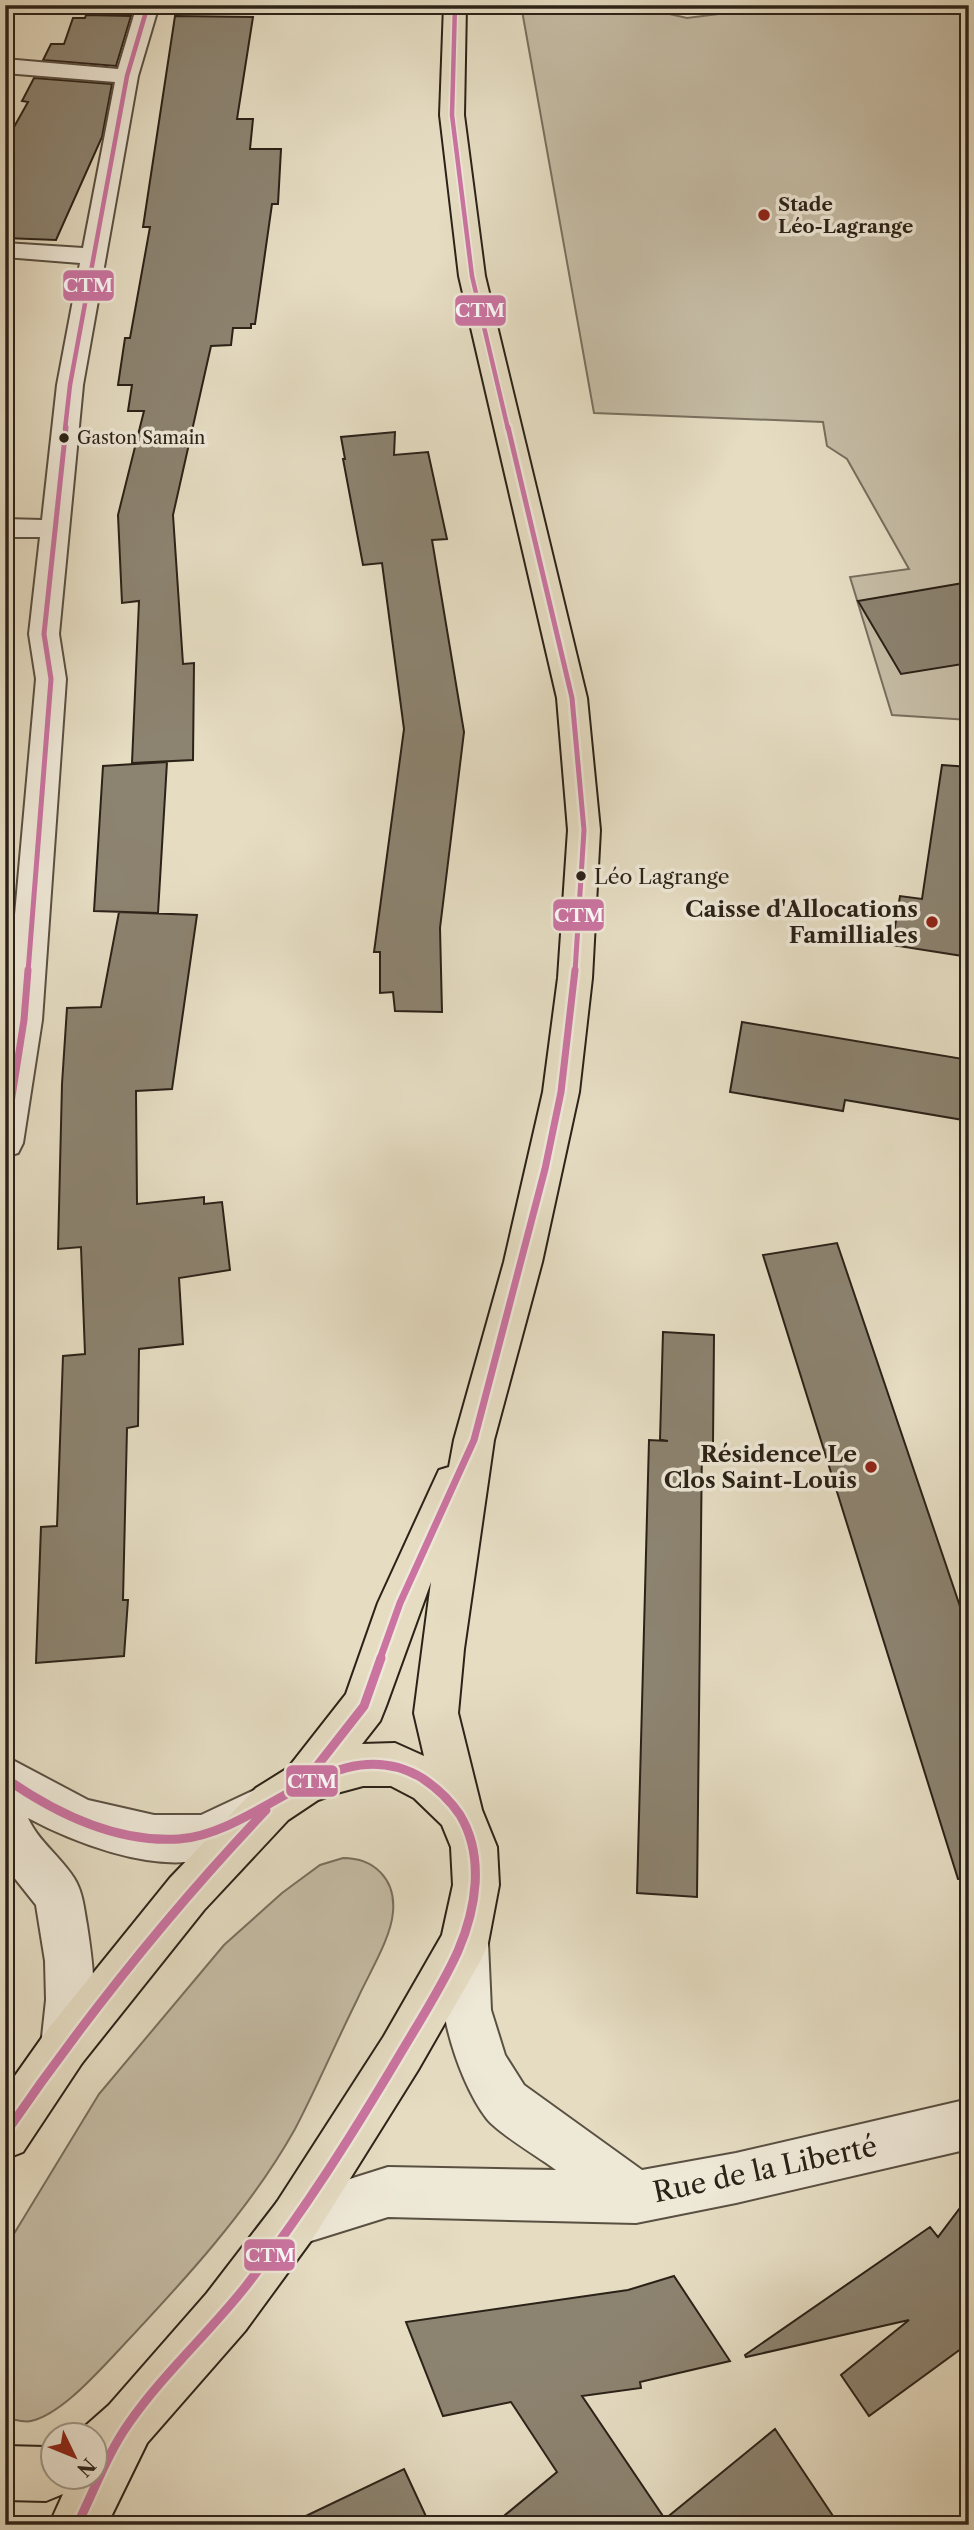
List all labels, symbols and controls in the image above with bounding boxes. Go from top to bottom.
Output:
place label: Stade Léo-Lagrange [778,193,913,238]
marker: Stade Léo-Lagrange [756,207,772,223]
line badge: CTM [62,269,115,302]
text: CTM [63,274,113,297]
line badge: CTM [454,294,507,327]
text: CTM [455,299,505,322]
place label: Gaston Samain [77,427,205,449]
marker: Gaston Samain [57,431,71,445]
place label: Léo Lagrange [594,864,730,889]
marker: Léo Lagrange [574,869,588,883]
place label: Caisse d'Allocations Familliales [685,895,918,949]
line badge: CTM [552,898,605,932]
text: CTM [554,904,604,927]
marker: Caisse d'Allocations Familliales [924,914,940,930]
place label: Résidence Le Clos Saint-Louis [664,1440,857,1494]
marker: Résidence Le Clos Saint-Louis [863,1459,879,1475]
line badge: CTM [285,1764,339,1798]
text: CTM [287,1770,337,1793]
street label: Rue de la Liberté [650,2129,880,2209]
line badge: CTM [243,2238,296,2272]
text: CTM [245,2244,295,2267]
north arrow [38,2422,108,2492]
text: N [72,2453,100,2481]

